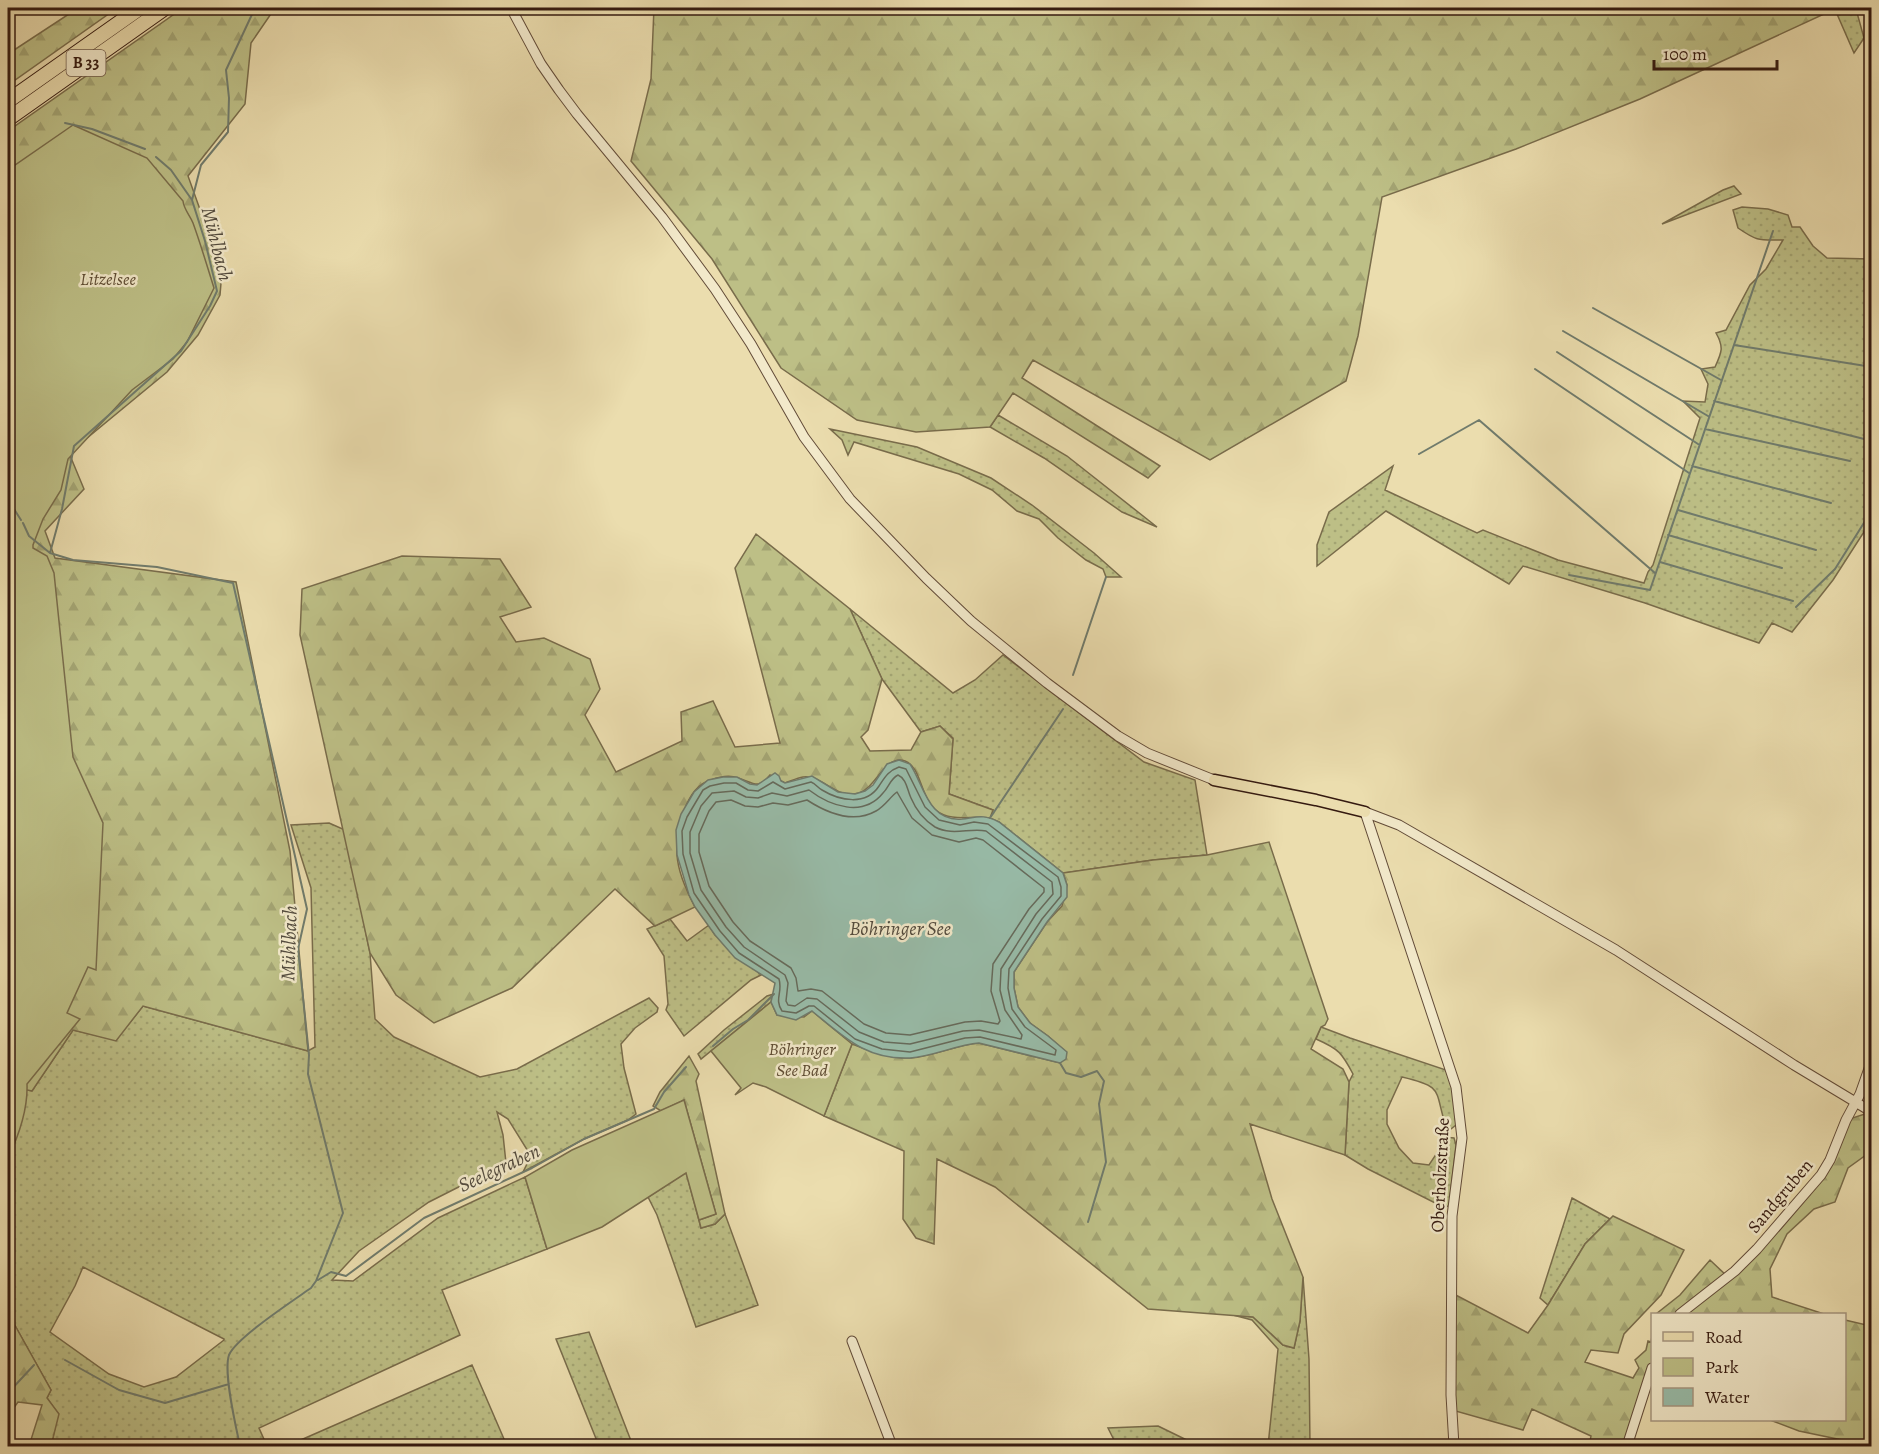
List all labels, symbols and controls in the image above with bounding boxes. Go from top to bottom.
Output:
scale bar [1654,33,1777,71]
text: 100 m [1663,42,1707,66]
road number: B 33 [66,50,106,76]
water label: Mühlbach [195,204,239,284]
park label: Litzelsee [80,267,136,291]
water label: Mühlbach [274,905,304,981]
water label: Böhringer See [849,915,951,942]
park label: Böhringer See Bad [769,1037,836,1082]
street label: Oberholzstraße [1425,1117,1455,1233]
water label: Seelegraben [454,1137,544,1199]
street label: Sandgruben [1742,1154,1818,1238]
legend [1651,1313,1846,1421]
text: Road [1705,1325,1743,1349]
text: Park [1705,1355,1739,1379]
text: Water [1704,1385,1750,1409]

